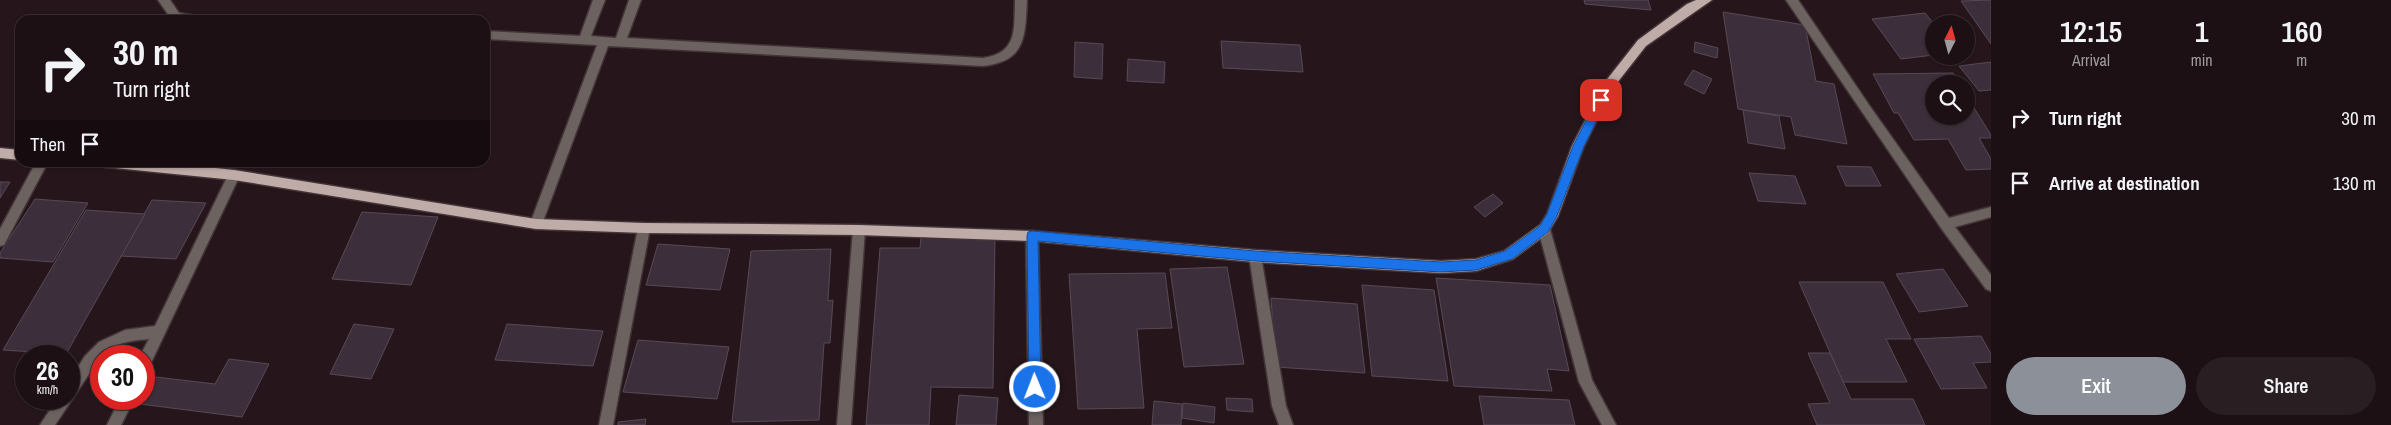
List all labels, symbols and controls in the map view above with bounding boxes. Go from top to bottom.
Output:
text: 12:15 [2060,11,2122,51]
text: 1 [2195,11,2209,51]
text: 160 [2281,11,2322,51]
north arrow [1925,15,1975,65]
map controls [1925,15,1975,125]
text: 30 m [113,29,178,76]
icon: right [30,35,95,100]
text: Arrival [2072,49,2110,71]
text: min [2191,49,2213,71]
text: m [2296,49,2307,71]
text: Turn right [113,74,190,104]
button: search [1925,75,1975,125]
pin [1580,79,1622,121]
icon: arrive [1587,86,1615,114]
icon: right [2006,104,2034,132]
text: Turn right [2049,105,2121,131]
text: 30 m [2341,105,2376,131]
icon: arrive [76,130,104,158]
text: Then [30,131,66,157]
icon: arrive [2006,169,2034,197]
text: Arrive at destination [2049,170,2200,196]
text: 130 m [2333,170,2376,196]
speed limit sign: 30 [90,345,155,410]
text: 26 [36,354,59,388]
button: Exit [2006,357,2186,415]
button: Share [2196,357,2376,415]
position arrow [1008,360,1060,412]
text: km/h [37,382,58,398]

